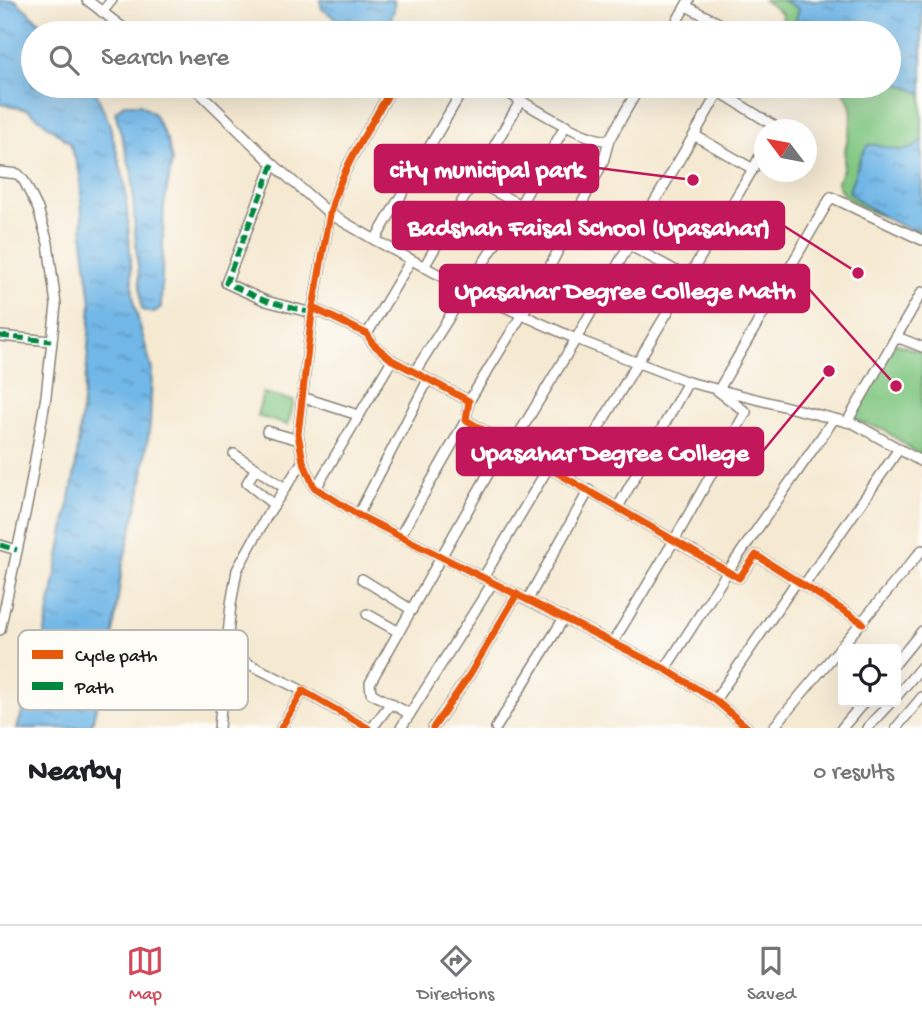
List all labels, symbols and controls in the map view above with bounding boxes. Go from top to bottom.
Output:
search box [21,21,901,98]
icon: search [45,41,83,79]
text: Search here [101,44,229,75]
north arrow [754,119,817,182]
callout: city municipal park [375,145,598,192]
text: city municipal park [390,157,588,188]
callout: Badshah Faisal School (Upasahar) [393,202,784,249]
text: Badshah Faisal School (Upasahar) [407,215,770,246]
callout: Upasahar Degree College Math [440,265,809,312]
text: Upasahar Degree College Math [454,278,796,309]
callout: Upasahar Degree College [457,428,763,475]
text: Upasahar Degree College [471,440,751,471]
legend [18,630,248,710]
map controls [838,644,901,707]
button: locate [838,644,901,707]
text: Cycle path [75,646,157,669]
text: Path [74,678,114,701]
text: Nearby [28,756,121,791]
text: 0 results [813,760,894,787]
tab: Map [126,942,164,1007]
tab: Directions [417,942,494,1007]
tab: Saved [747,942,796,1007]

